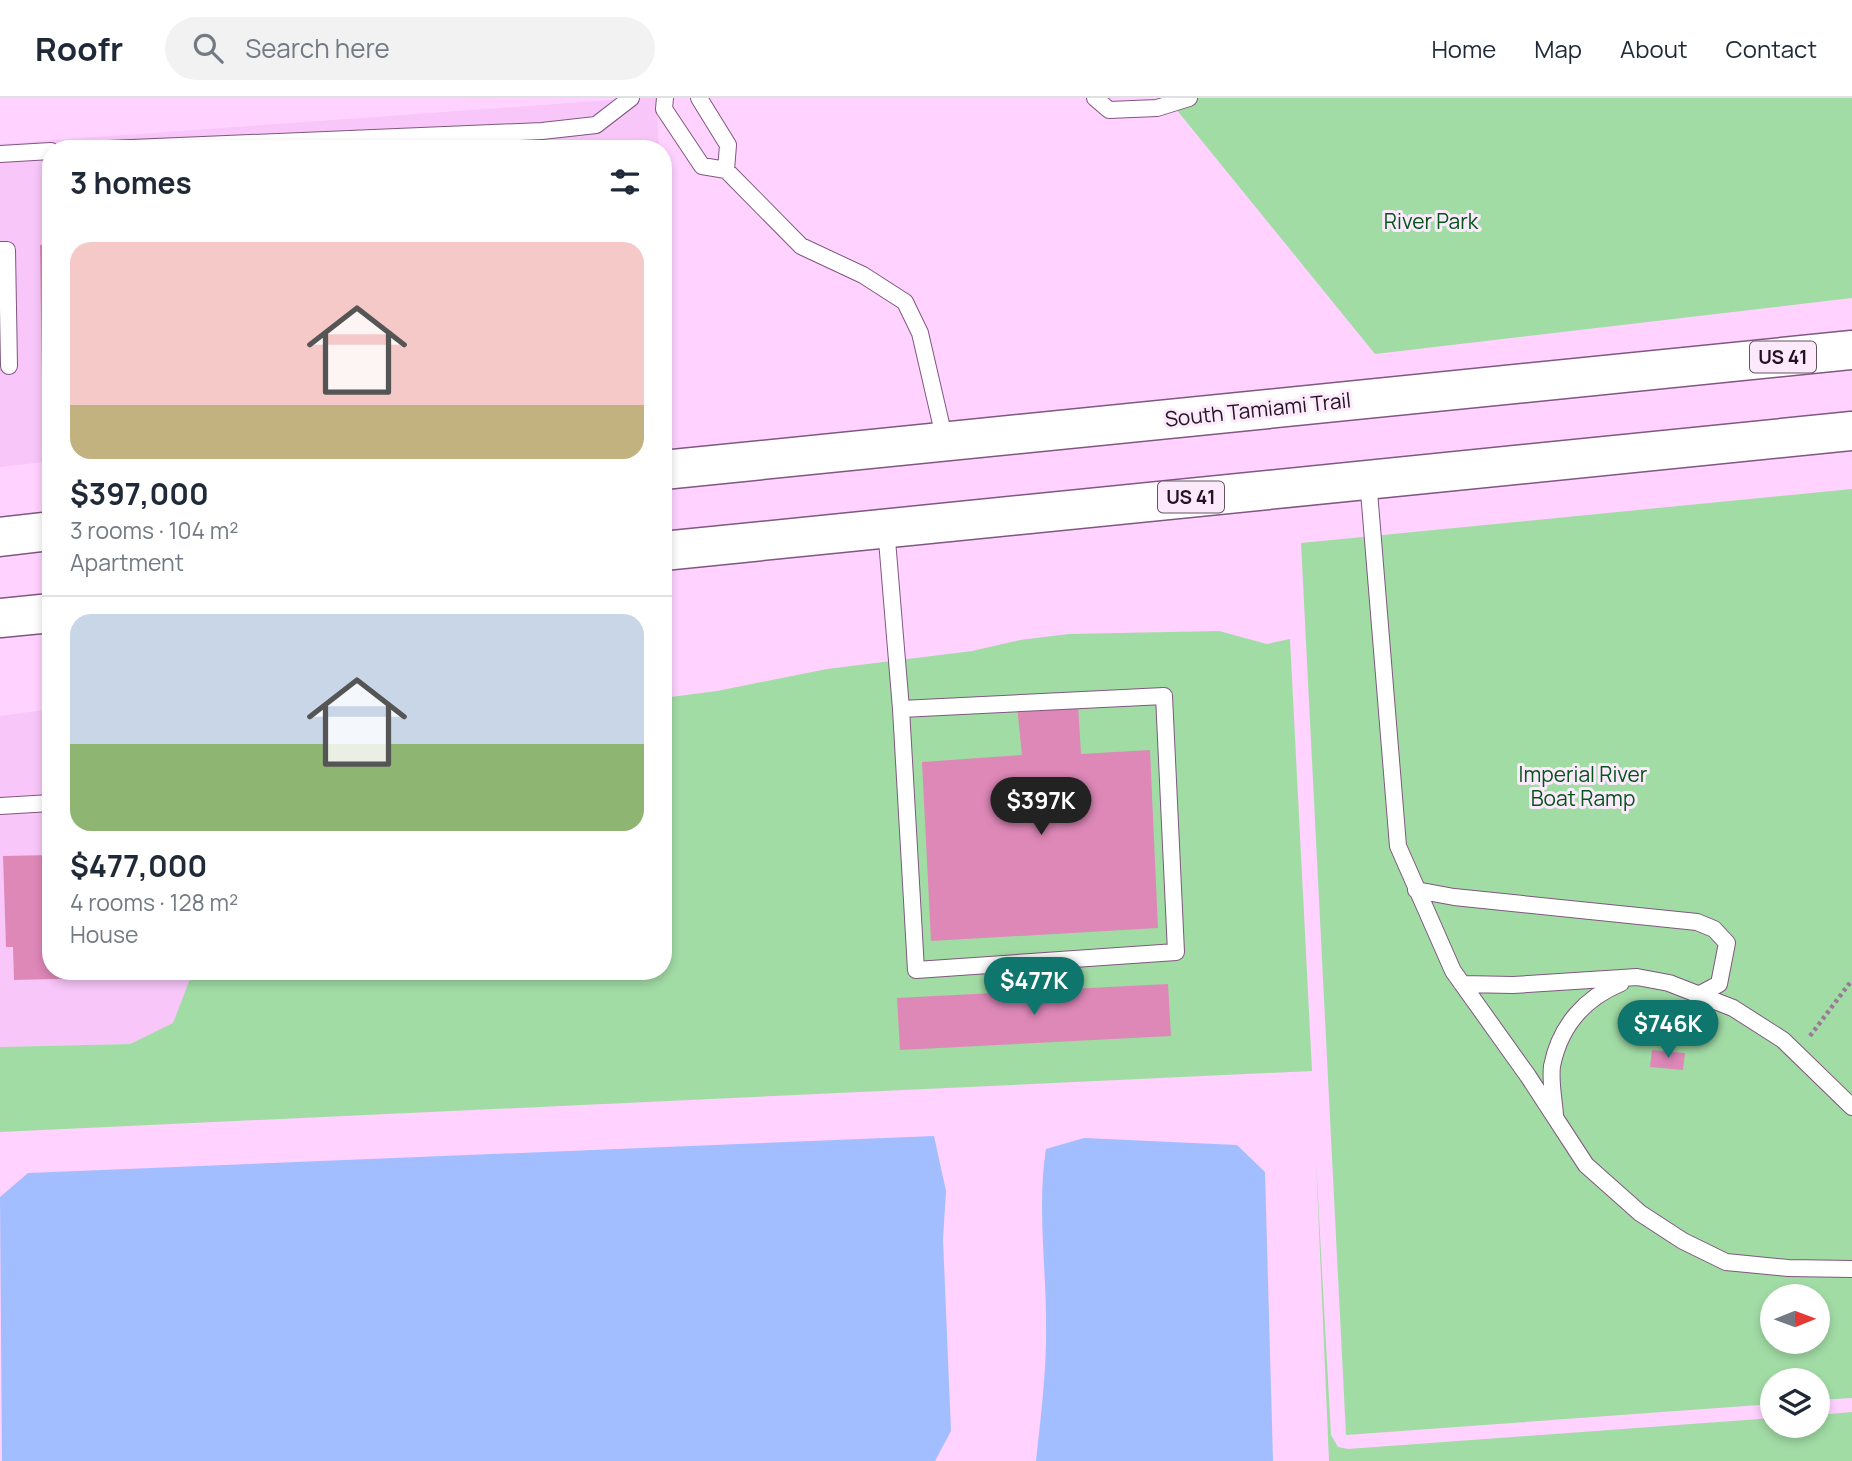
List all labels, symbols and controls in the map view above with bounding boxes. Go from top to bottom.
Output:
search box [165,17,655,80]
text: Roofr [35,26,123,71]
icon: search [189,29,227,67]
text: Search here [245,30,390,66]
text: Home [1431,32,1496,65]
text: Map [1534,32,1582,65]
text: About [1620,32,1688,65]
text: Contact [1726,32,1817,65]
text: 3 homes [70,162,192,203]
icon: filters [606,163,644,201]
park label: River Park [1384,207,1479,235]
icon: home [294,287,420,413]
road number: US 41 [1750,342,1816,372]
street label: South Tamiami Trail [1163,385,1352,433]
text: $397,000 [70,473,209,514]
road number: US 41 [1158,482,1224,512]
text: 3 rooms · 104 m² [70,514,238,546]
text: Apartment [70,546,184,578]
icon: home [294,659,420,785]
park label: Imperial River Boat Ramp [1519,760,1648,812]
pin: $397K [992,778,1090,837]
text: $397K [1006,784,1076,816]
text: $477,000 [70,845,207,886]
text: 4 rooms · 128 m² [70,886,238,918]
text: House [70,918,139,950]
pin: $477K [985,958,1083,1017]
text: $477K [1000,964,1068,996]
pin: $746K [1619,1000,1717,1060]
text: $746K [1634,1007,1702,1039]
north arrow [1760,1284,1830,1354]
map controls [1760,1284,1830,1438]
button: layers [1760,1368,1830,1438]

